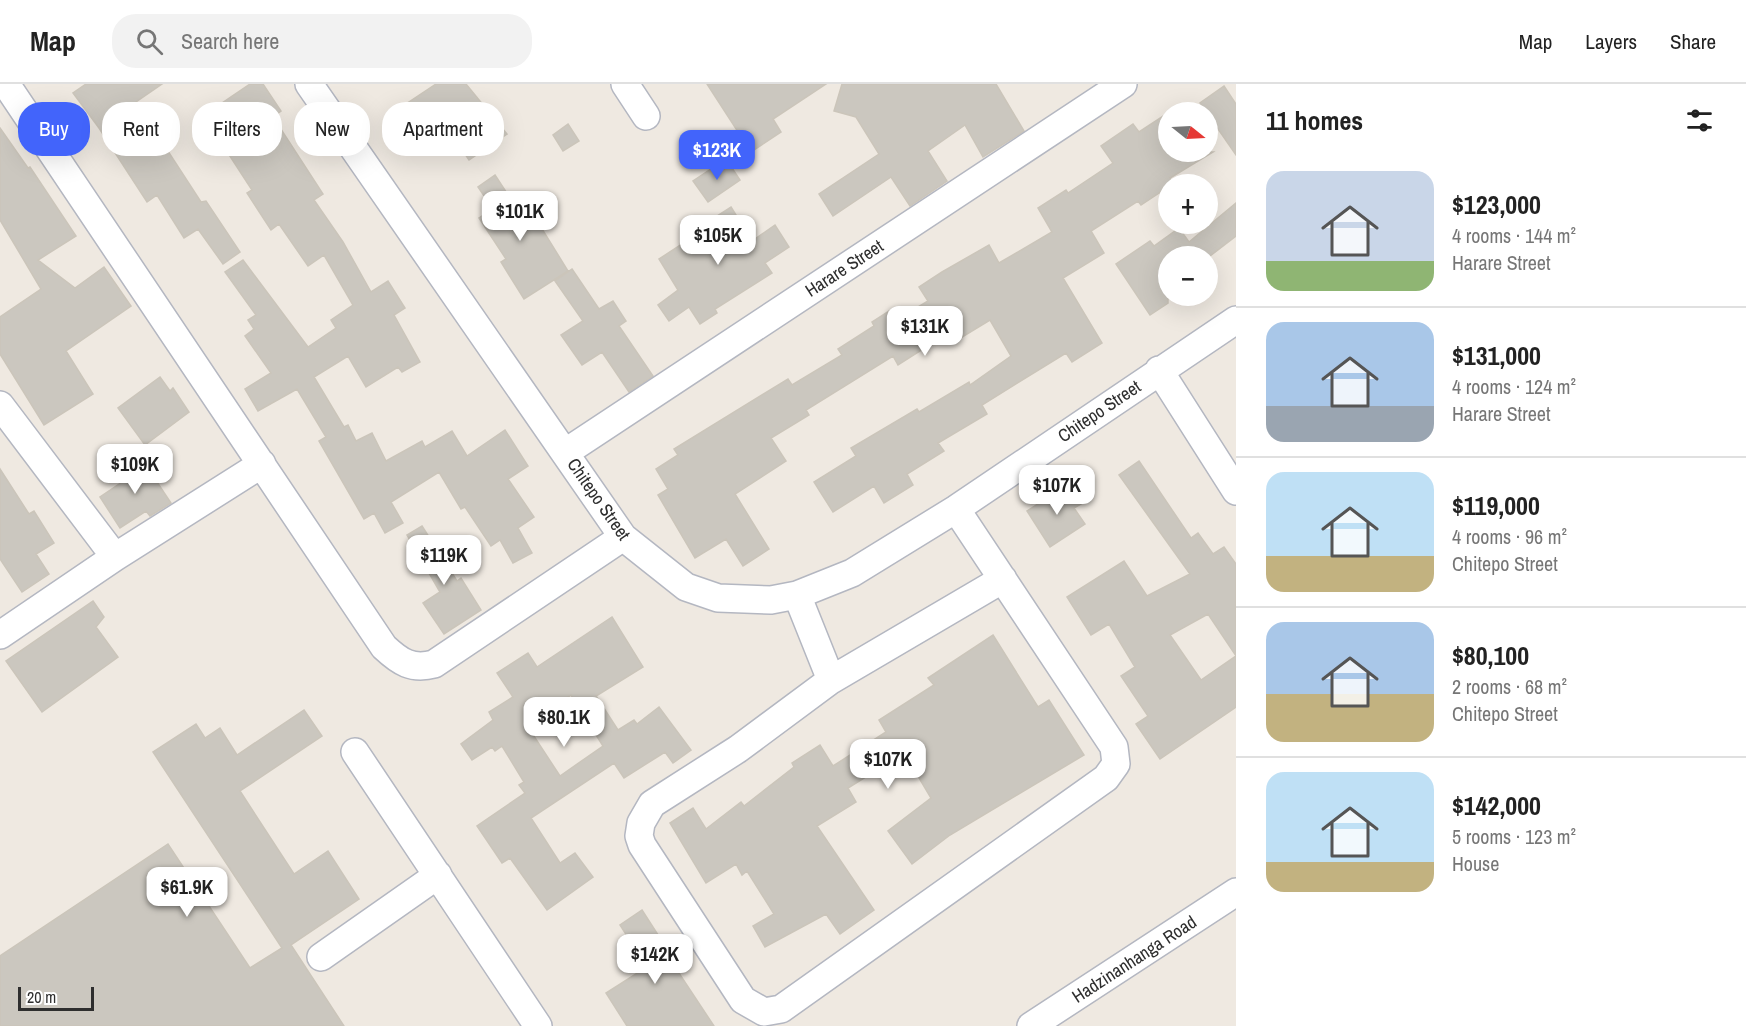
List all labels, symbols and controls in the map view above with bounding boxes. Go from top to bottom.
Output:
search box [112,14,532,68]
text: Map [30,22,76,60]
icon: search [133,25,166,58]
text: Search here [181,26,279,56]
text: Map [1519,27,1552,56]
text: Layers [1585,27,1637,56]
text: Share [1670,27,1716,56]
chip: Buy [18,102,90,156]
chip: Rent [102,102,180,156]
chip: Filters [192,102,282,156]
chip: New [294,102,370,156]
chip: Apartment [382,102,504,156]
north arrow [1158,102,1218,162]
map controls [1158,102,1218,306]
text: 11 homes [1266,103,1363,138]
icon: filters [1683,104,1716,137]
pin: $123K [675,130,759,181]
text: $123K [693,136,741,163]
button: + [1158,174,1218,234]
text: $123,000 [1452,187,1541,222]
pin: $101K [478,191,562,242]
icon: home [1314,195,1386,267]
text: $101K [496,197,544,224]
pin: $105K [676,215,760,266]
text: $105K [694,221,742,248]
text: 4 rooms · 144 m² [1452,222,1576,249]
street label: Harare Street [800,233,888,303]
button: − [1158,246,1218,306]
text: Harare Street [1452,249,1550,276]
pin: $131K [883,306,967,357]
text: $131K [901,312,949,339]
text: $131,000 [1452,338,1541,373]
icon: home [1314,346,1386,418]
text: 4 rooms · 124 m² [1452,373,1576,400]
street label: Chitepo Street [1053,374,1145,448]
text: Harare Street [1452,400,1550,427]
pin: $109K [93,444,177,495]
text: $109K [111,450,159,477]
street label: Chitepo Street [561,453,637,545]
pin: $107K [1015,465,1099,516]
text: $107K [1033,471,1081,498]
text: $119,000 [1452,488,1540,523]
icon: home [1314,496,1386,568]
text: 4 rooms · 96 m² [1452,523,1567,550]
pin: $119K [402,535,486,586]
text: $119K [420,541,468,568]
text: Chitepo Street [1452,550,1558,577]
text: $80,100 [1452,638,1529,673]
icon: home [1314,646,1386,718]
text: 2 rooms · 68 m² [1452,673,1567,700]
pin: $80.1K [515,697,613,748]
text: Chitepo Street [1452,700,1558,727]
text: $80.1K [538,703,590,730]
pin: $107K [846,739,930,790]
text: $107K [864,745,912,772]
text: $142,000 [1452,788,1541,823]
icon: home [1314,796,1386,868]
text: 5 rooms · 123 m² [1452,823,1576,850]
text: House [1452,850,1499,877]
pin: $61.9K [138,867,236,918]
text: $61.9K [161,873,213,900]
street label: Hadzinanhanga Road [1067,909,1201,1009]
pin: $142K [613,934,697,985]
text: $142K [631,940,679,967]
scale bar [18,984,94,1012]
text: 20 m [27,986,56,1008]

